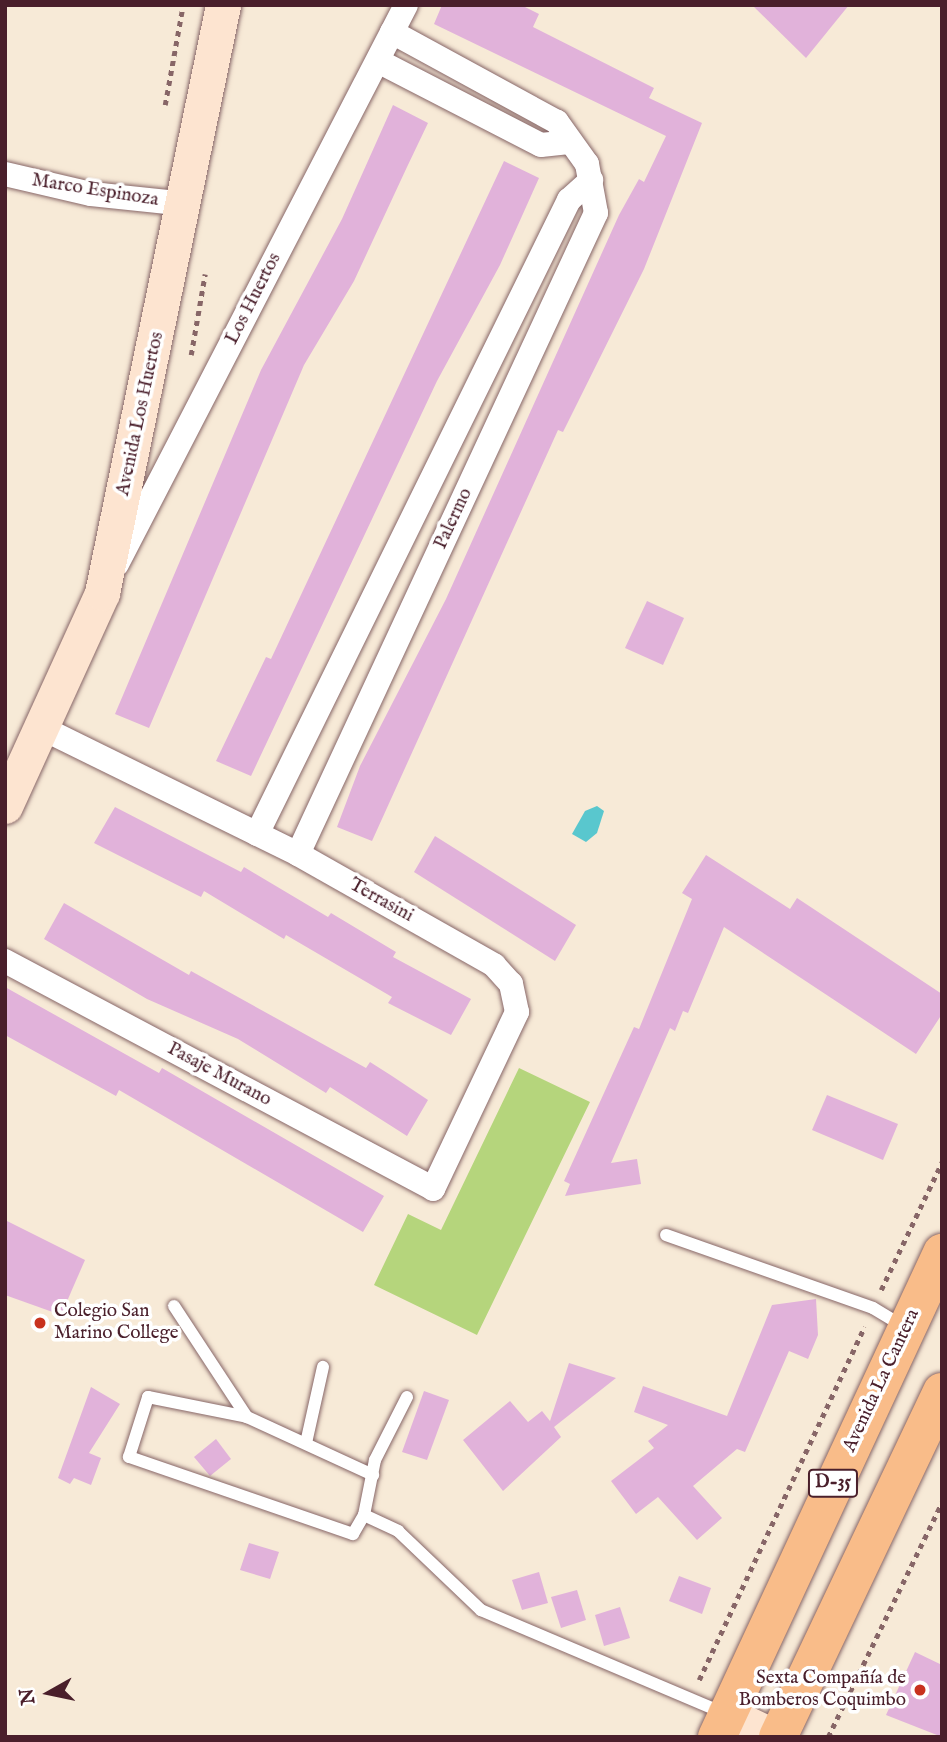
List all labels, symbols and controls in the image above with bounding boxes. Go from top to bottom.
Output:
street label: Marco Espinoza [30,170,160,212]
street label: Los Huertos [221,249,287,349]
street label: Avenida Los Huertos [113,330,169,498]
street label: Palermo [430,485,478,553]
street label: Terrasini [345,874,417,928]
street label: Pasaje Murano [163,1038,275,1112]
place label: Colegio San Marino College [54,1301,178,1345]
street label: Avenida La Cantera [839,1306,925,1456]
marker: Colegio San Marino College [32,1315,48,1331]
road number: D-35 [807,1468,859,1498]
north arrow [14,1658,84,1728]
place label: Sexta Compañía de Bomberos Coquimbo [738,1668,906,1712]
marker: Sexta Compañía de Bomberos Coquimbo [912,1682,928,1698]
text: N [15,1686,41,1706]

